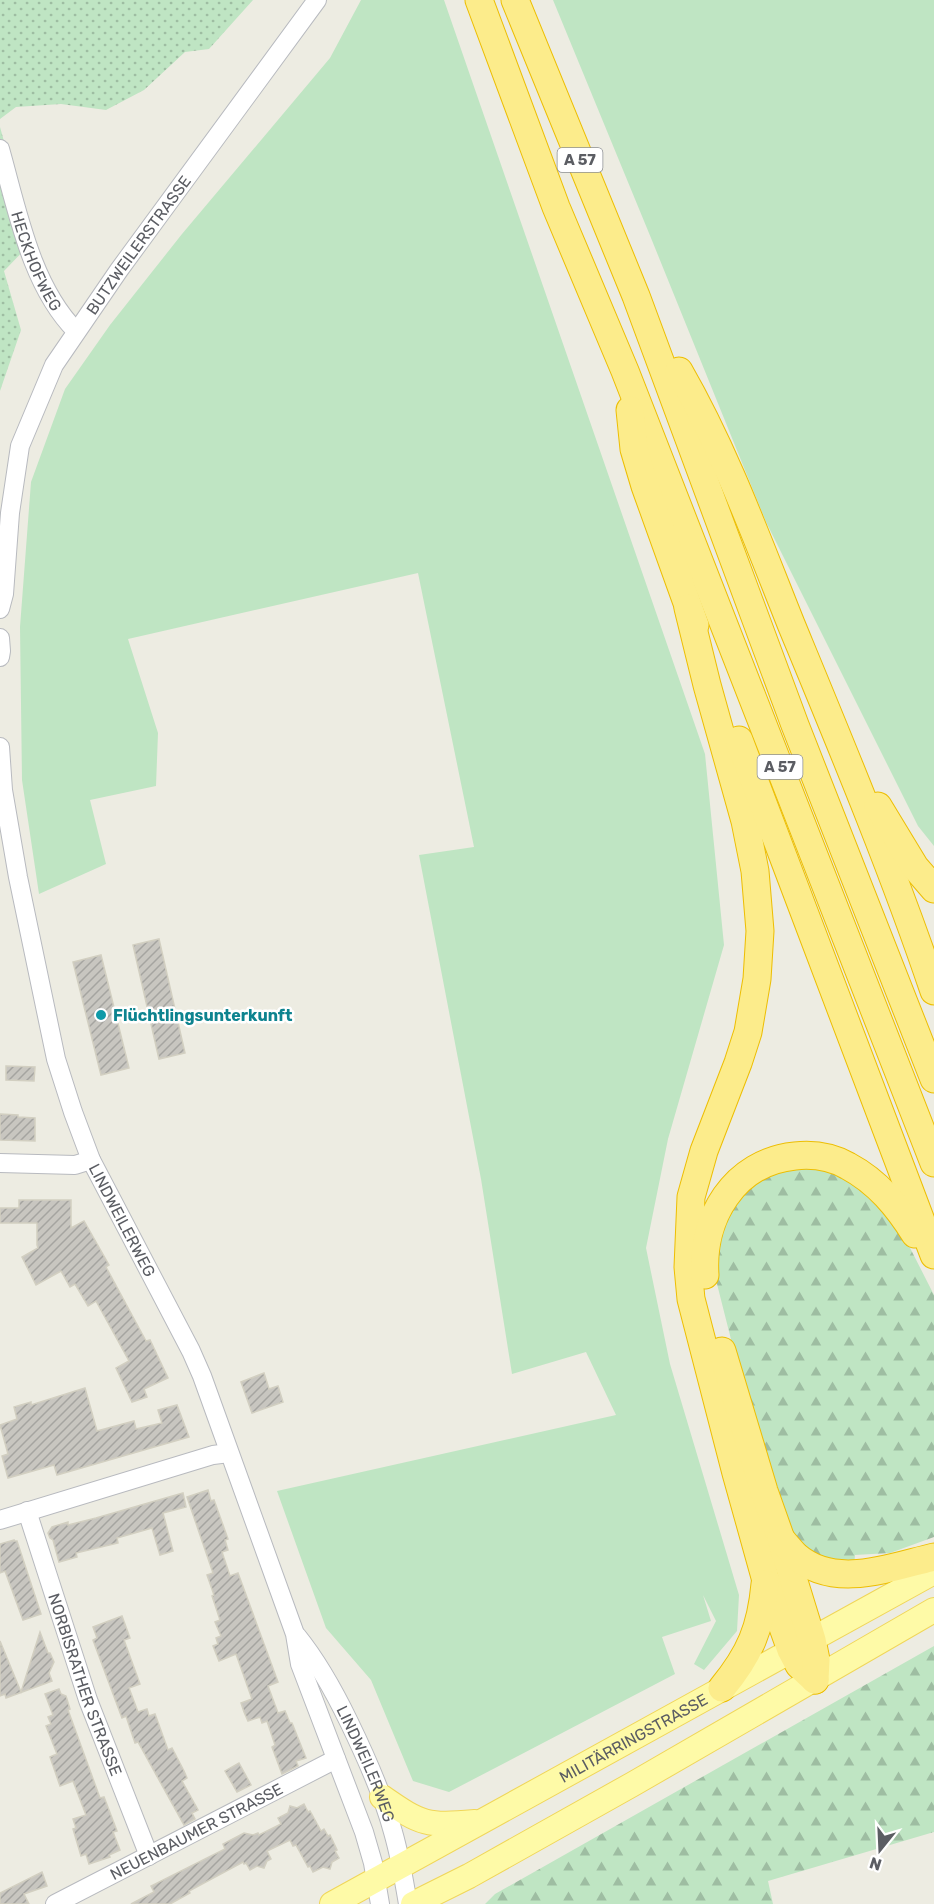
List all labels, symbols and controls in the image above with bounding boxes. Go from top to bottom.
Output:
road number: A 57 [558,148,602,172]
street label: BUTZWEILERSTRASSE [82,172,195,318]
street label: HECKHOFWEG [8,209,66,314]
road number: A 57 [758,755,802,779]
place label: Flüchtlingsunterkunft [113,1006,293,1025]
marker: Flüchtlingsunterkunft [94,1008,108,1022]
street label: LINDWEILERWEG [85,1160,160,1280]
street label: NORBISRATHER STRASSE [45,1591,126,1778]
street label: MILITÄRRINGSTRASSE [556,1689,711,1786]
street label: LINDWEILERWEG [333,1702,399,1824]
street label: NEUENBAUMER STRASSE [107,1779,286,1883]
north arrow [850,1820,910,1880]
text: N [867,1853,884,1875]

